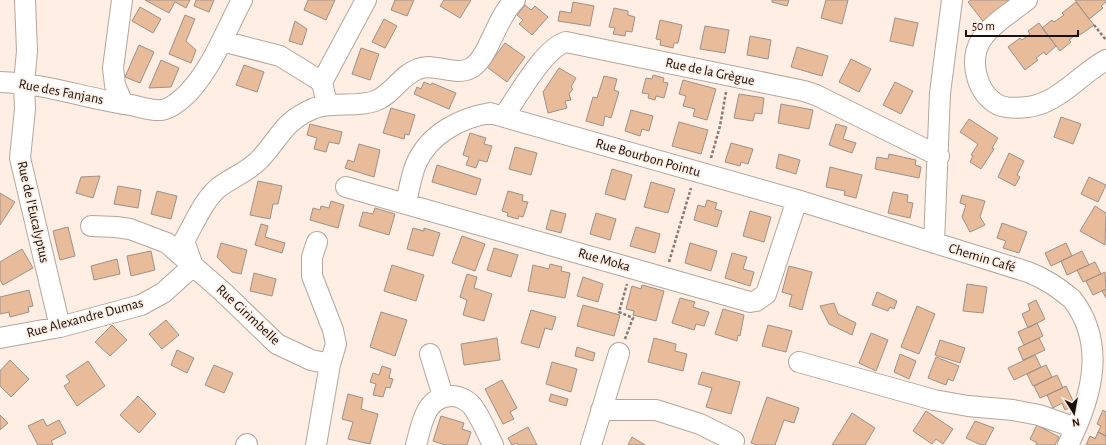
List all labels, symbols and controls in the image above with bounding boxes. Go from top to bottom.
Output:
scale bar [966,12,1078,38]
text: 50 m [972,20,995,32]
street label: Rue de la Grègue [664,56,756,88]
street label: Rue des Fanjans [17,77,105,107]
street label: Rue Bourbon Pointu [594,136,702,180]
street label: Rue de l'Eucalyptus [15,160,51,264]
street label: Chemin Café [947,241,1017,275]
street label: Rue Moka [576,246,632,274]
street label: Rue Girimbelle [213,282,283,348]
street label: Rue Alexandre Dumas [25,296,145,340]
north arrow [1054,393,1094,433]
text: N [1071,416,1081,428]

